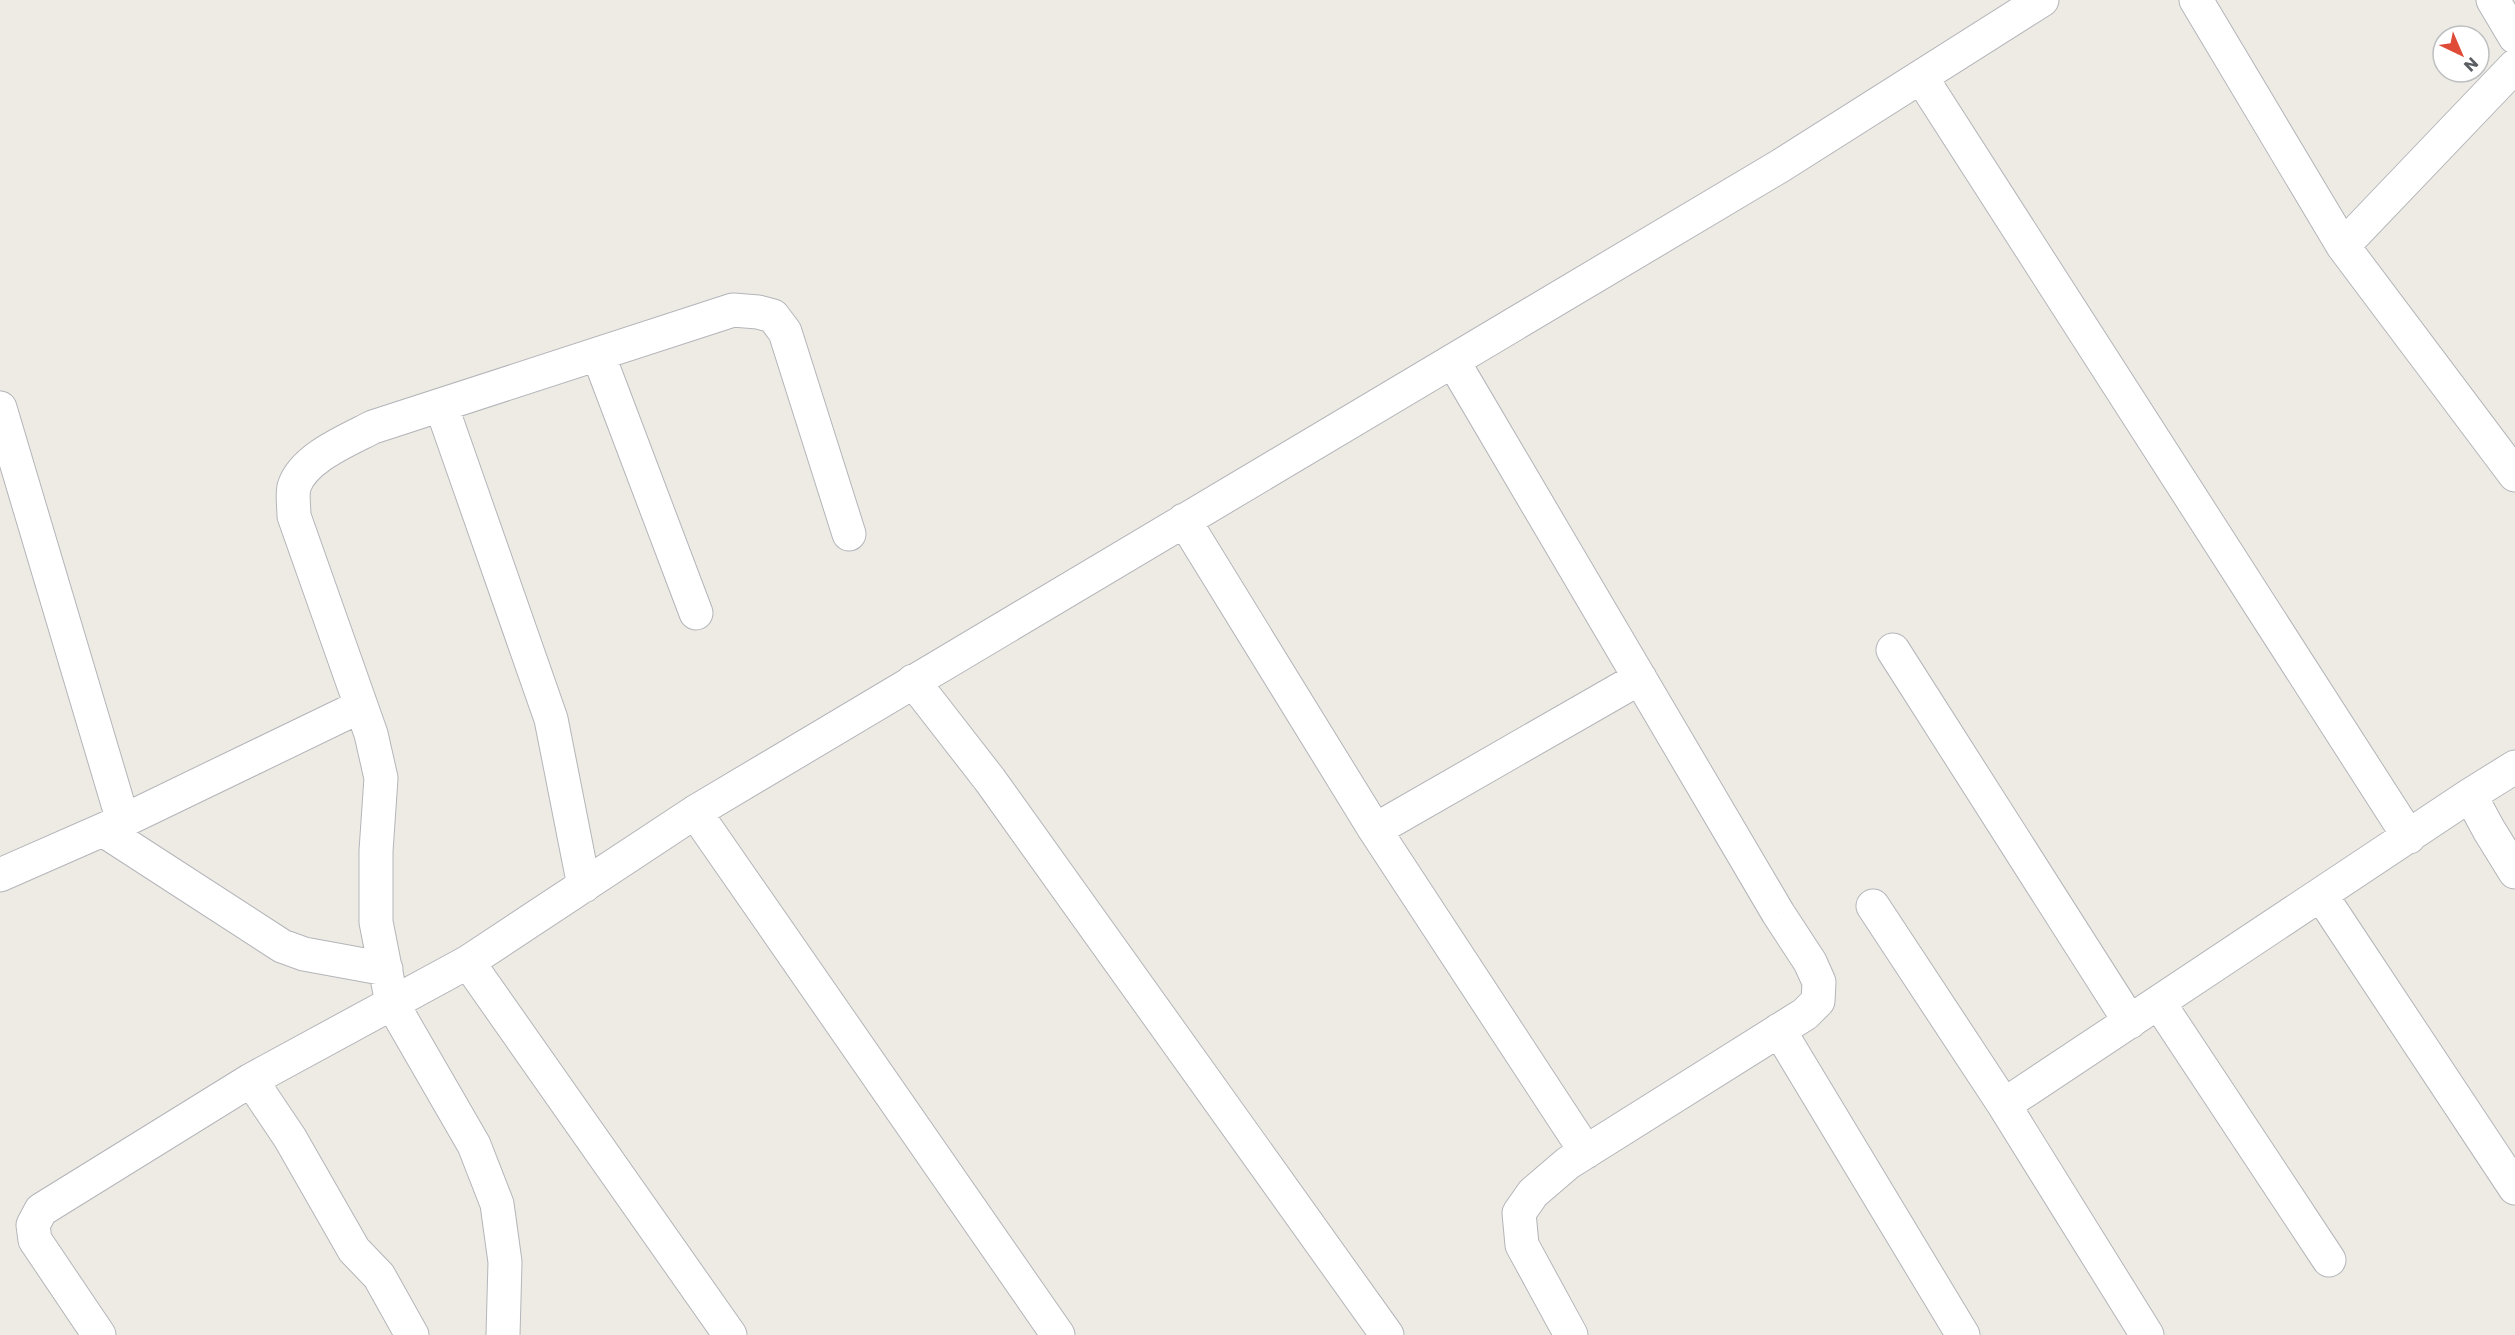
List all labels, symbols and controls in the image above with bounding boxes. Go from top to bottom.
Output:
north arrow [2431,24,2491,84]
text: N [2459,52,2483,77]

